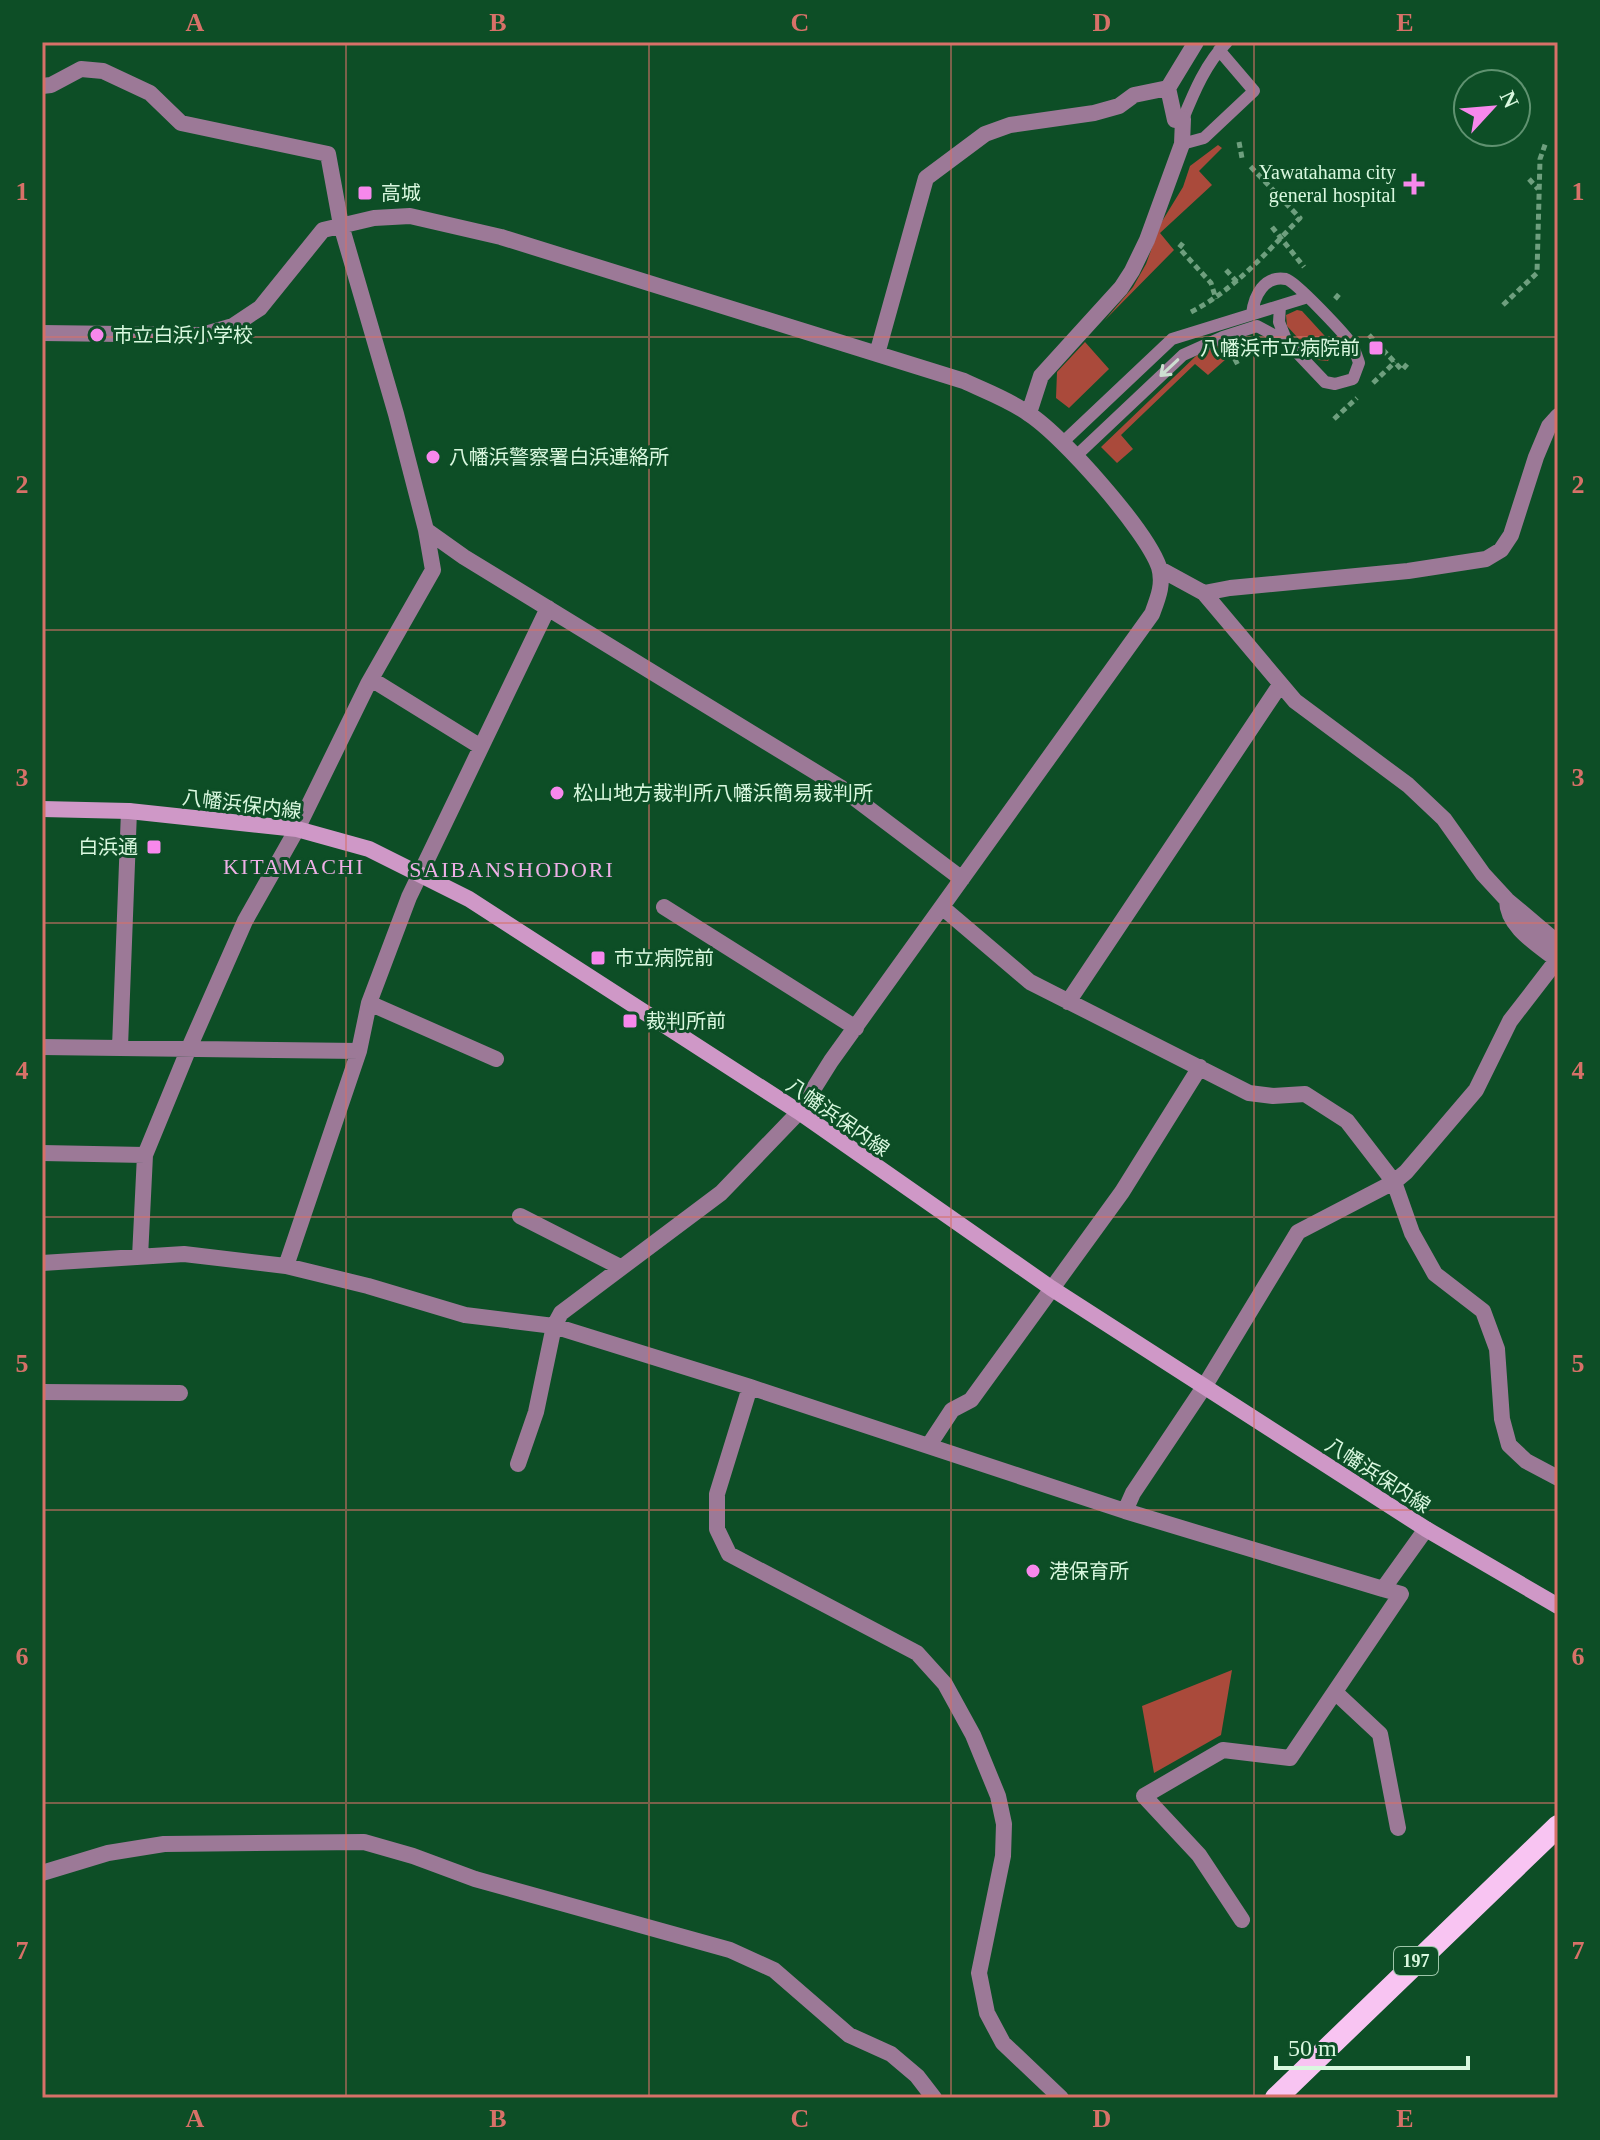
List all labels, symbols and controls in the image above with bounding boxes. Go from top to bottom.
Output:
text: A [186,8,205,37]
text: B [489,8,507,37]
text: C [791,8,809,37]
text: D [1093,8,1111,37]
text: E [1396,8,1414,37]
north arrow [1452,68,1532,148]
text: N [1495,87,1524,112]
place label: Yawatahama city general hospital [1259,161,1396,207]
marker: Yawatahama city general hospital [1403,173,1425,195]
text: 1 [16,177,29,206]
text: 1 [1572,177,1585,206]
place label: 高城 [381,182,421,204]
marker: 高城 [356,184,374,202]
place label: 市立白浜小学校 [113,324,253,346]
marker: 市立白浜小学校 [88,326,106,344]
place label: 八幡浜市立病院前 [1200,337,1360,359]
marker: 八幡浜市立病院前 [1367,339,1385,357]
one-way arrow [1159,359,1179,377]
place label: 八幡浜警察署白浜連絡所 [449,446,669,468]
marker: 八幡浜警察署白浜連絡所 [424,448,442,466]
text: 2 [16,470,29,499]
text: 2 [1572,470,1585,499]
text: 3 [16,763,29,792]
text: 3 [1572,763,1585,792]
place label: 松山地方裁判所八幡浜簡易裁判所 [573,782,873,804]
marker: 松山地方裁判所八幡浜簡易裁判所 [548,784,566,802]
street label: 八幡浜保内線 [181,786,303,822]
place label: 白浜通 [78,836,138,858]
marker: 白浜通 [145,838,163,856]
district label: KITAMACHI [223,854,365,879]
district label: SAIBANSHODORI [409,857,615,882]
place label: 市立病院前 [614,947,714,969]
marker: 市立病院前 [589,949,607,967]
place label: 裁判所前 [646,1010,726,1032]
marker: 裁判所前 [621,1012,639,1030]
text: 4 [16,1056,29,1085]
text: 4 [1572,1056,1585,1085]
street label: 八幡浜保内線 [783,1074,893,1160]
text: 5 [16,1349,29,1378]
text: 5 [1572,1349,1585,1378]
street label: 八幡浜保内線 [1322,1433,1434,1517]
place label: 港保育所 [1049,1560,1129,1582]
marker: 港保育所 [1024,1562,1042,1580]
text: 6 [16,1642,29,1671]
text: 6 [1572,1642,1585,1671]
text: 7 [16,1936,29,1965]
text: 7 [1572,1936,1585,1965]
road number: 197 [1394,1947,1438,1975]
scale bar [1276,2020,1468,2070]
text: 50 m [1288,2035,1337,2061]
text: A [186,2104,205,2133]
text: B [489,2104,507,2133]
text: C [791,2104,809,2133]
text: D [1093,2104,1111,2133]
text: E [1396,2104,1414,2133]

